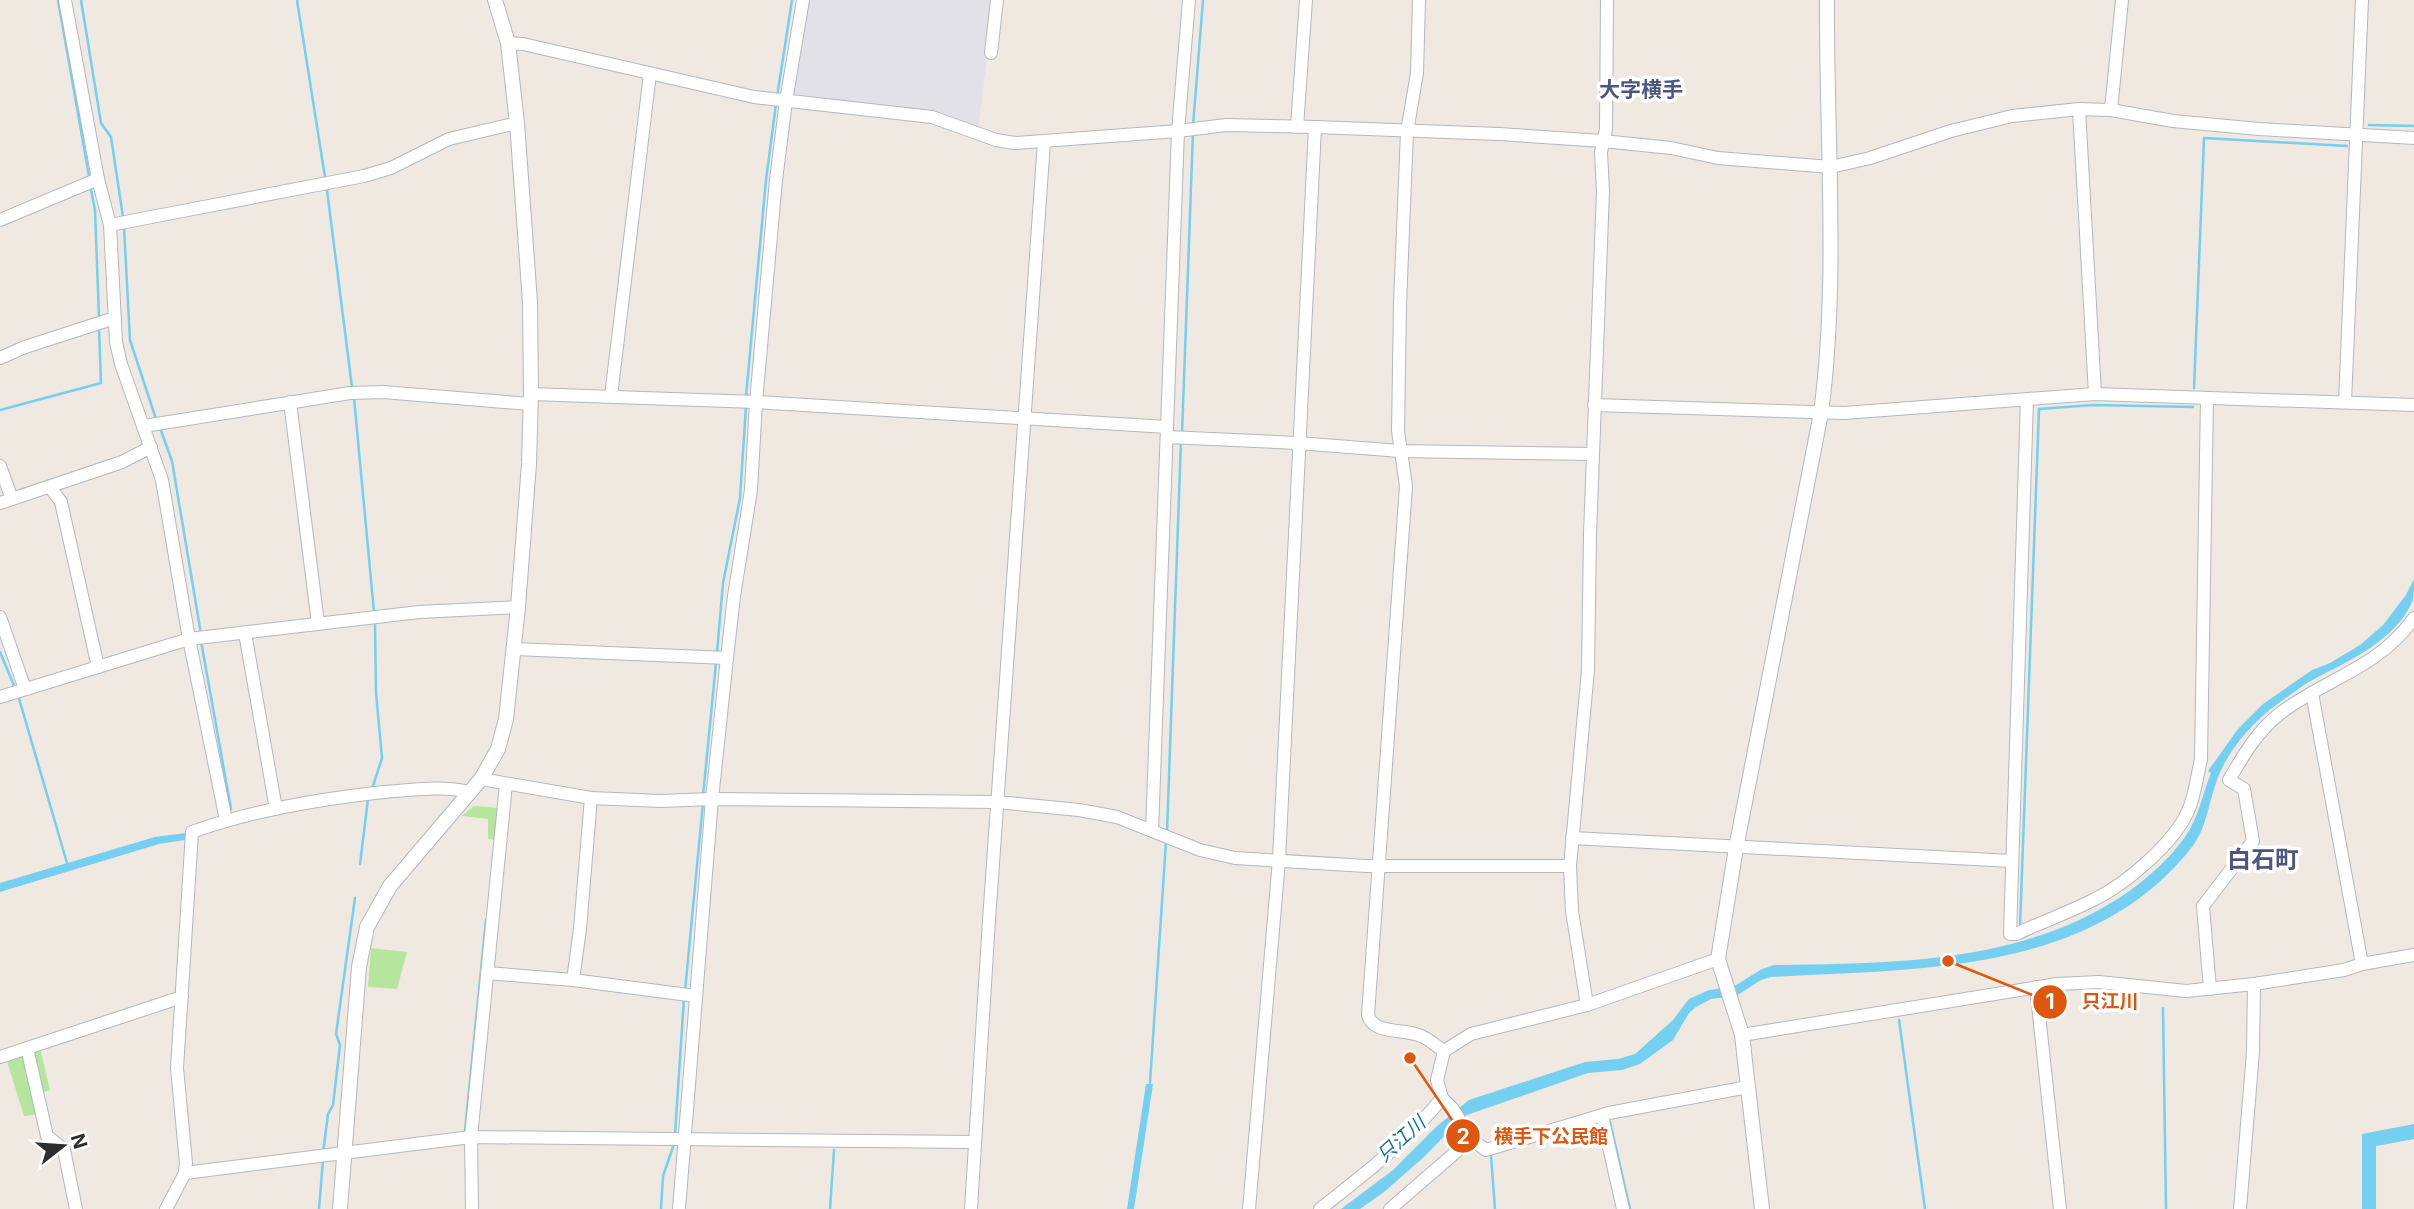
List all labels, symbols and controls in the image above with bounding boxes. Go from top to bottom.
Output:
district label: 大字横手 [1599,77,1683,102]
district label: 白石町 [2227,845,2299,874]
callout: 只江川 [2032,982,2152,1022]
text: 1 [2045,989,2055,1014]
text: 只江川 [2081,990,2139,1013]
water label: 只江川 [1372,1110,1431,1167]
north arrow [28,1111,98,1181]
callout: 横手下公民館 [1445,1116,1622,1156]
text: 2 [1456,1124,1470,1149]
text: 横手下公民館 [1494,1125,1608,1148]
text: N [66,1131,92,1151]

